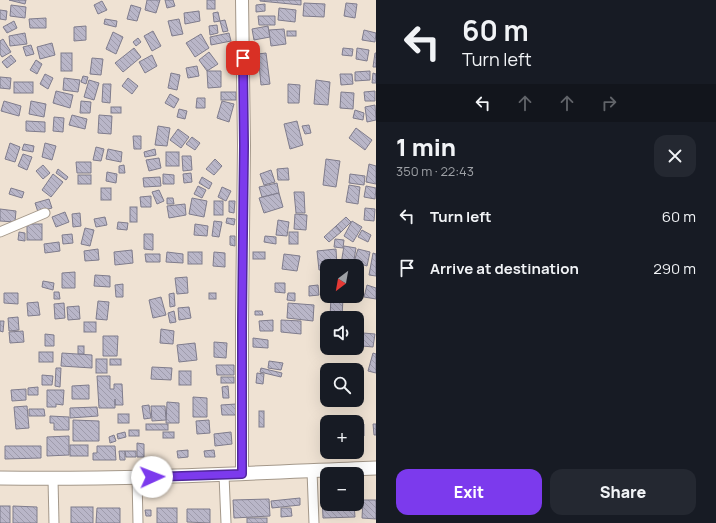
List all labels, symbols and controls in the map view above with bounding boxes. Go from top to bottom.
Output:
text: 60 m [462,11,529,49]
icon: left [396,16,448,68]
pin [226,41,260,75]
icon: arrive [232,47,254,69]
text: Turn left [462,47,532,71]
icon: left [472,92,494,114]
icon: ahead [514,92,536,114]
icon: ahead [556,92,578,114]
icon: right [598,92,620,114]
text: 1 min [396,130,456,163]
button: close [654,135,696,177]
text: 350 m · 22:43 [396,162,474,180]
icon: left [396,205,418,227]
text: Turn left [430,206,492,227]
text: 60 m [662,206,696,227]
icon: arrive [396,257,418,279]
text: Arrive at destination [430,258,579,279]
text: 290 m [653,258,696,279]
north arrow [320,259,364,303]
map controls [320,259,364,511]
button: sound [320,311,364,355]
button: search [320,363,364,407]
button: + [320,415,364,459]
position arrow [131,456,173,498]
button: − [320,467,364,511]
button: Exit [396,469,542,515]
button: Share [550,469,696,515]

